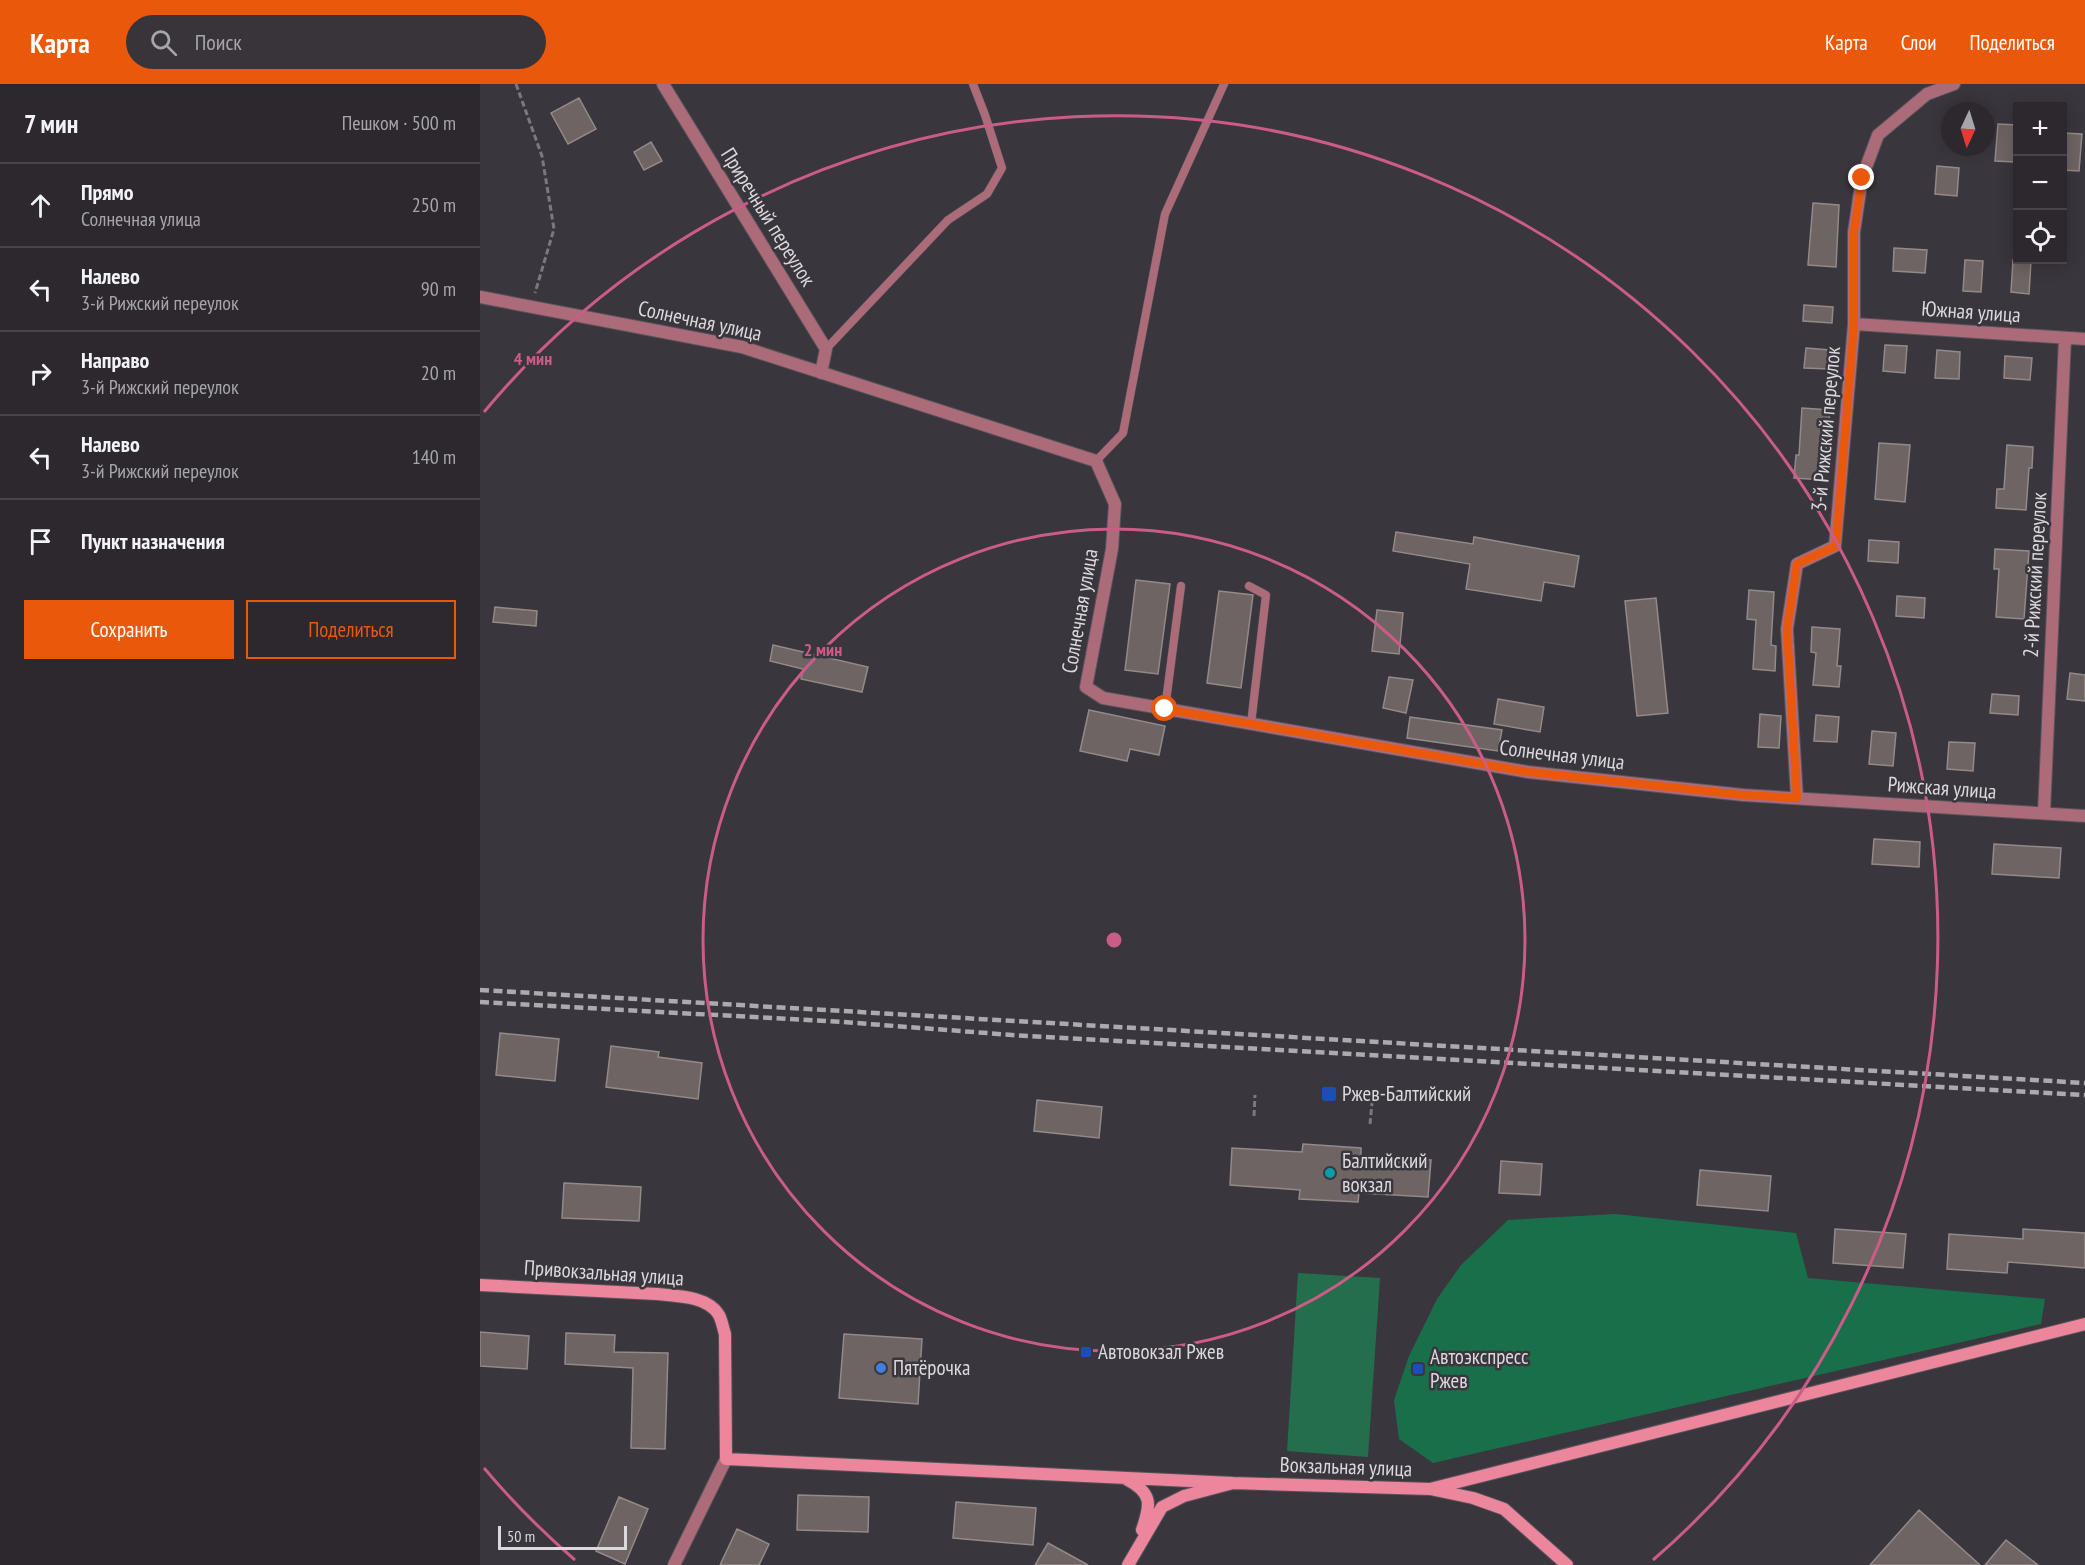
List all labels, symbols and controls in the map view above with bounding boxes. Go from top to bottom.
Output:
search box [126,15,546,69]
text: Карта [30,24,90,61]
icon: search [147,26,180,59]
text: Поиск [195,28,242,56]
text: Карта [1825,29,1868,56]
text: Слои [1901,29,1936,56]
text: Поделиться [1969,29,2055,56]
north arrow [1941,102,1995,156]
map controls [2013,102,2067,264]
button: + [2013,102,2067,156]
text: 7 мин [24,107,78,140]
text: Пешком · 500 m [342,110,456,136]
street label: Приречный переулок [715,142,822,291]
button: − [2013,156,2067,210]
route end [1848,164,1874,190]
text: Прямо [81,178,134,206]
icon: ahead [24,189,57,222]
text: 250 m [412,192,456,218]
text: Солнечная улица [81,206,201,232]
button: locate [2013,210,2067,264]
text: Налево [81,262,140,290]
icon: left [24,273,57,306]
text: 90 m [421,276,456,302]
text: 3-й Рижский переулок [81,290,239,316]
street label: Солнечная улица [636,294,764,347]
street label: Южная улица [1920,295,2022,328]
street label: 3-й Рижский переулок [1805,345,1846,513]
text: Направо [81,346,149,374]
text: 4 мин [514,347,552,370]
icon: right [24,357,57,390]
text: 20 m [421,360,456,386]
text: 3-й Рижский переулок [81,374,239,400]
text: Налево [81,430,140,458]
icon: left [24,441,57,474]
text: 140 m [412,444,456,470]
text: 3-й Рижский переулок [81,458,239,484]
street label: 2-й Рижский переулок [2017,492,2052,658]
icon: arrive [24,525,57,558]
text: Пункт назначения [81,527,225,555]
street label: Солнечная улица [1055,547,1104,675]
button: Сохранить [24,600,234,659]
button: Поделиться [246,600,456,659]
text: 2 мин [804,638,842,661]
route start [1151,695,1177,721]
street label: Солнечная улица [1498,733,1626,776]
street label: Рижская улица [1887,770,1997,805]
centre of rings [1104,930,1124,950]
place label: Ржев-Балтийский [1342,1080,1471,1107]
marker: Ржев-Балтийский [1320,1085,1338,1103]
place label: Балтийский вокзал [1342,1147,1428,1198]
marker: Балтийский вокзал [1323,1166,1337,1180]
street label: Привокзальная улица [523,1253,685,1292]
place label: Автовокзал Ржев [1098,1338,1224,1365]
place label: Автоэкспресс Ржев [1430,1343,1529,1394]
marker: Автовокзал Ржев [1079,1345,1093,1359]
place label: Пятёрочка [893,1354,970,1381]
marker: Пятёрочка [874,1361,888,1375]
marker: Автоэкспресс Ржев [1411,1362,1425,1376]
street label: Вокзальная улица [1279,1451,1413,1482]
scale bar [498,1523,627,1550]
text: 50 m [507,1526,535,1546]

